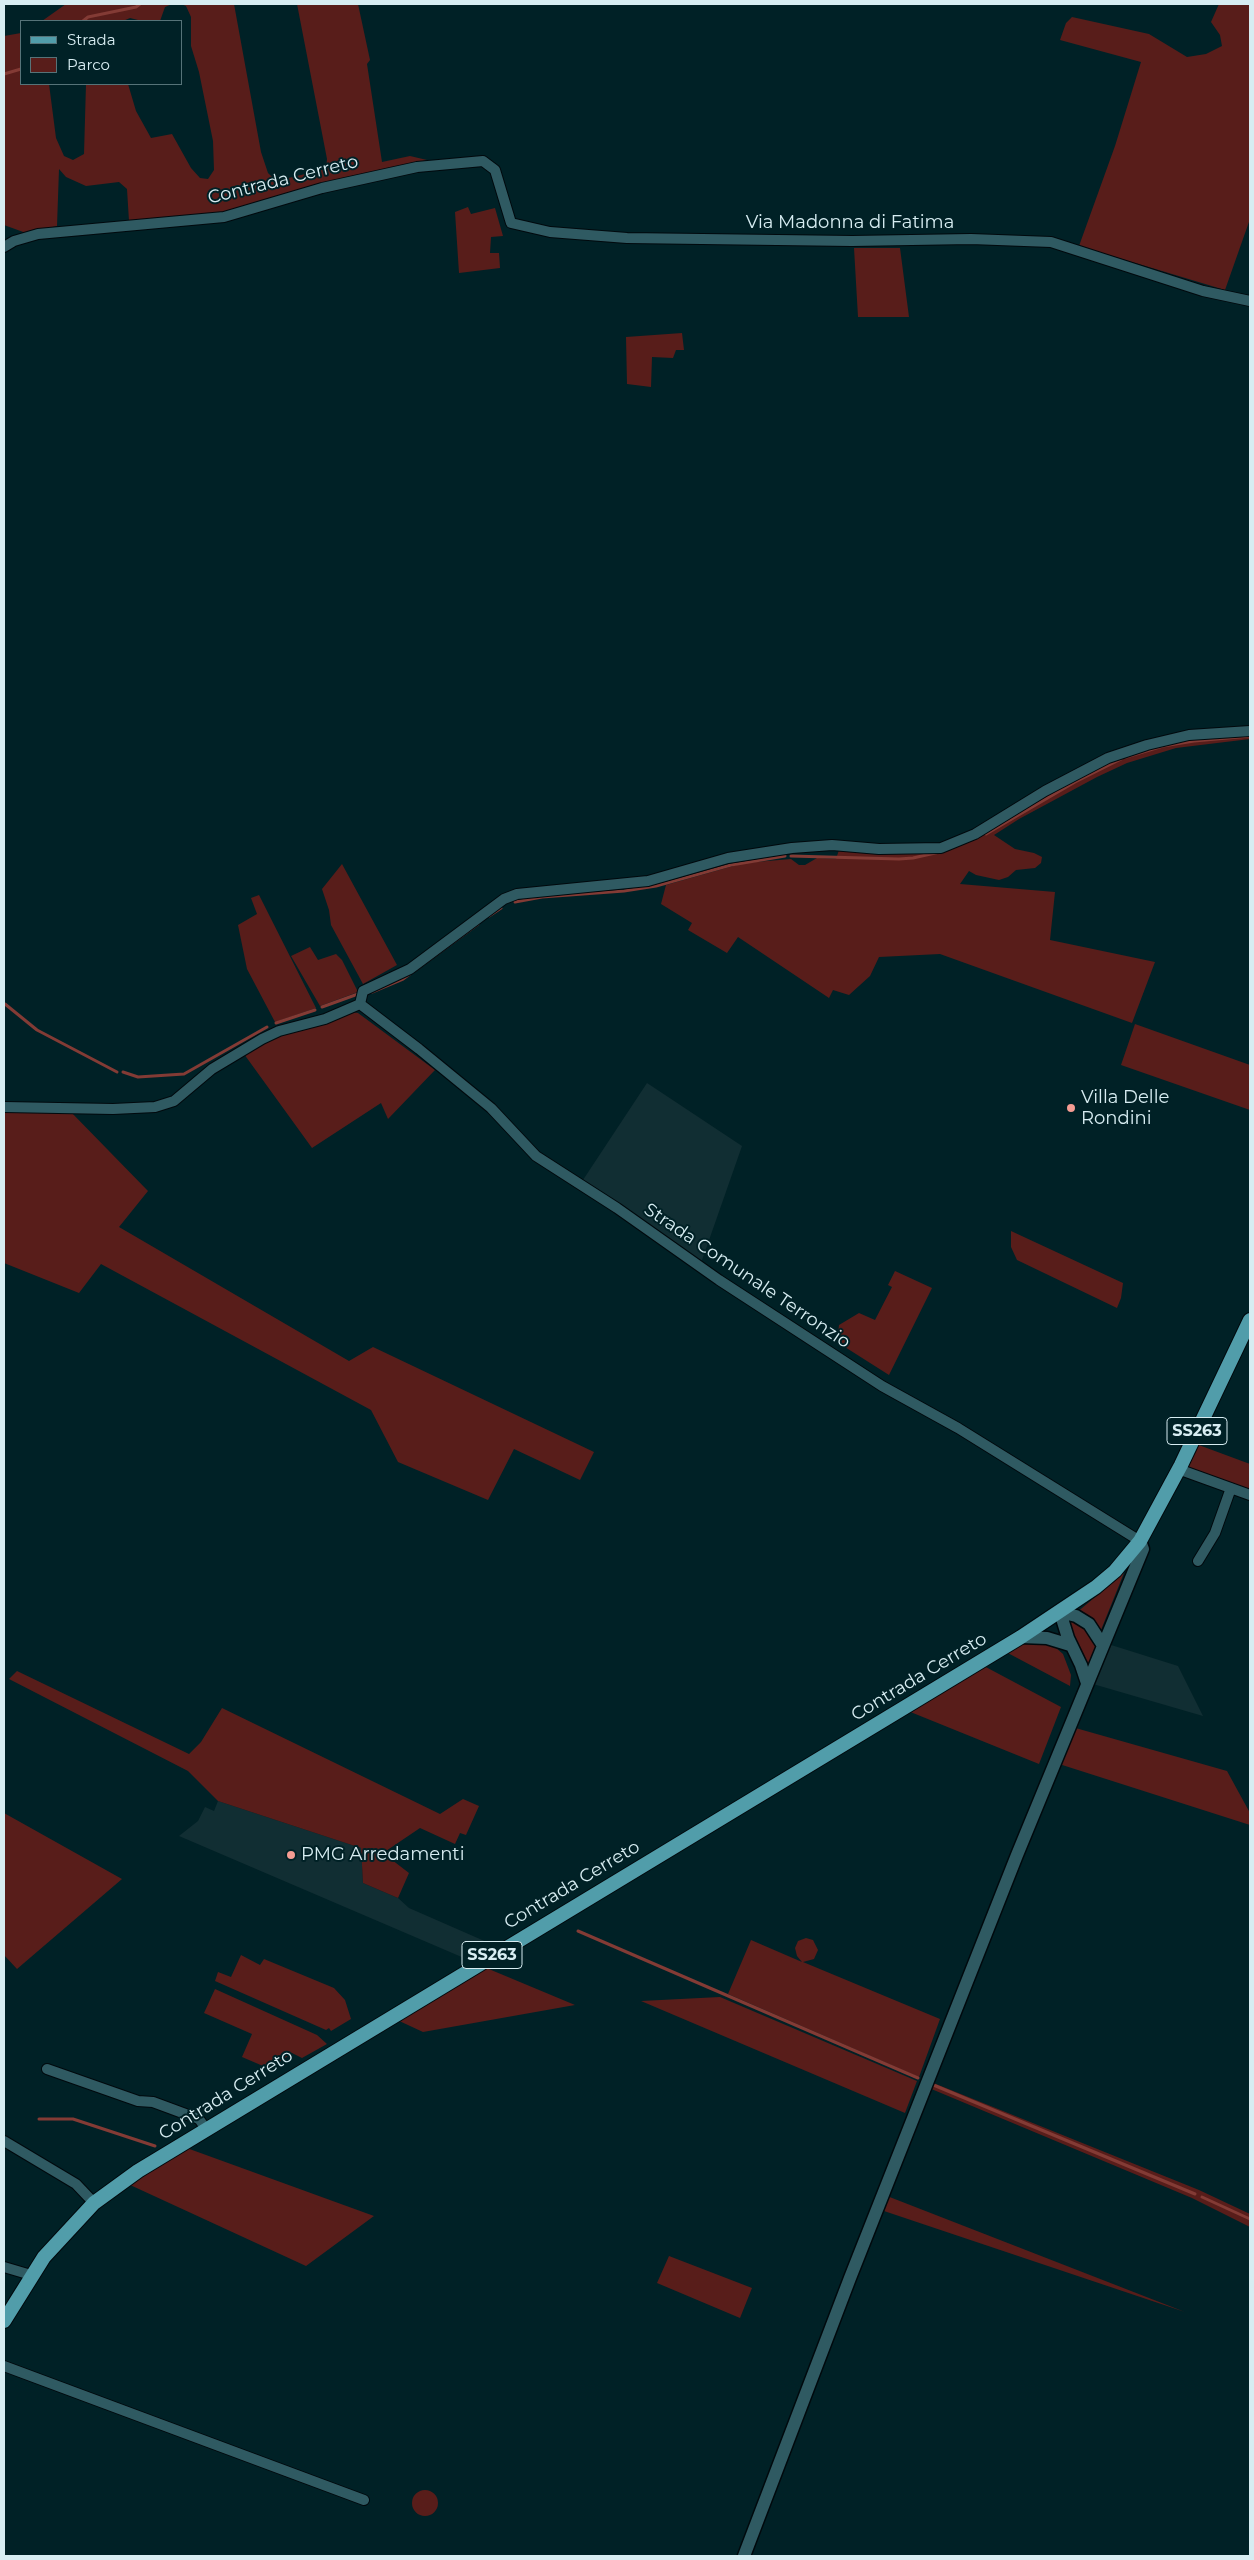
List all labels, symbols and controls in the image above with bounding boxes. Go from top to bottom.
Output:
legend [20,20,182,85]
text: Strada [67,30,116,49]
text: Parco [67,55,110,74]
street label: Contrada Cerreto [206,151,360,209]
street label: Via Madonna di Fatima [746,212,954,234]
place label: Villa Delle Rondini [1081,1087,1169,1130]
marker: Villa Delle Rondini [1065,1102,1077,1114]
street label: Strada Comunale Terronzio [640,1199,854,1353]
road number: SS263 [1167,1418,1227,1444]
street label: Contrada Cerreto [847,1628,991,1726]
street label: Contrada Cerreto [500,1836,644,1934]
place label: PMG Arredamenti [301,1844,465,1866]
marker: PMG Arredamenti [285,1849,297,1861]
road number: SS263 [462,1942,522,1968]
street label: Contrada Cerreto [155,2045,297,2145]

